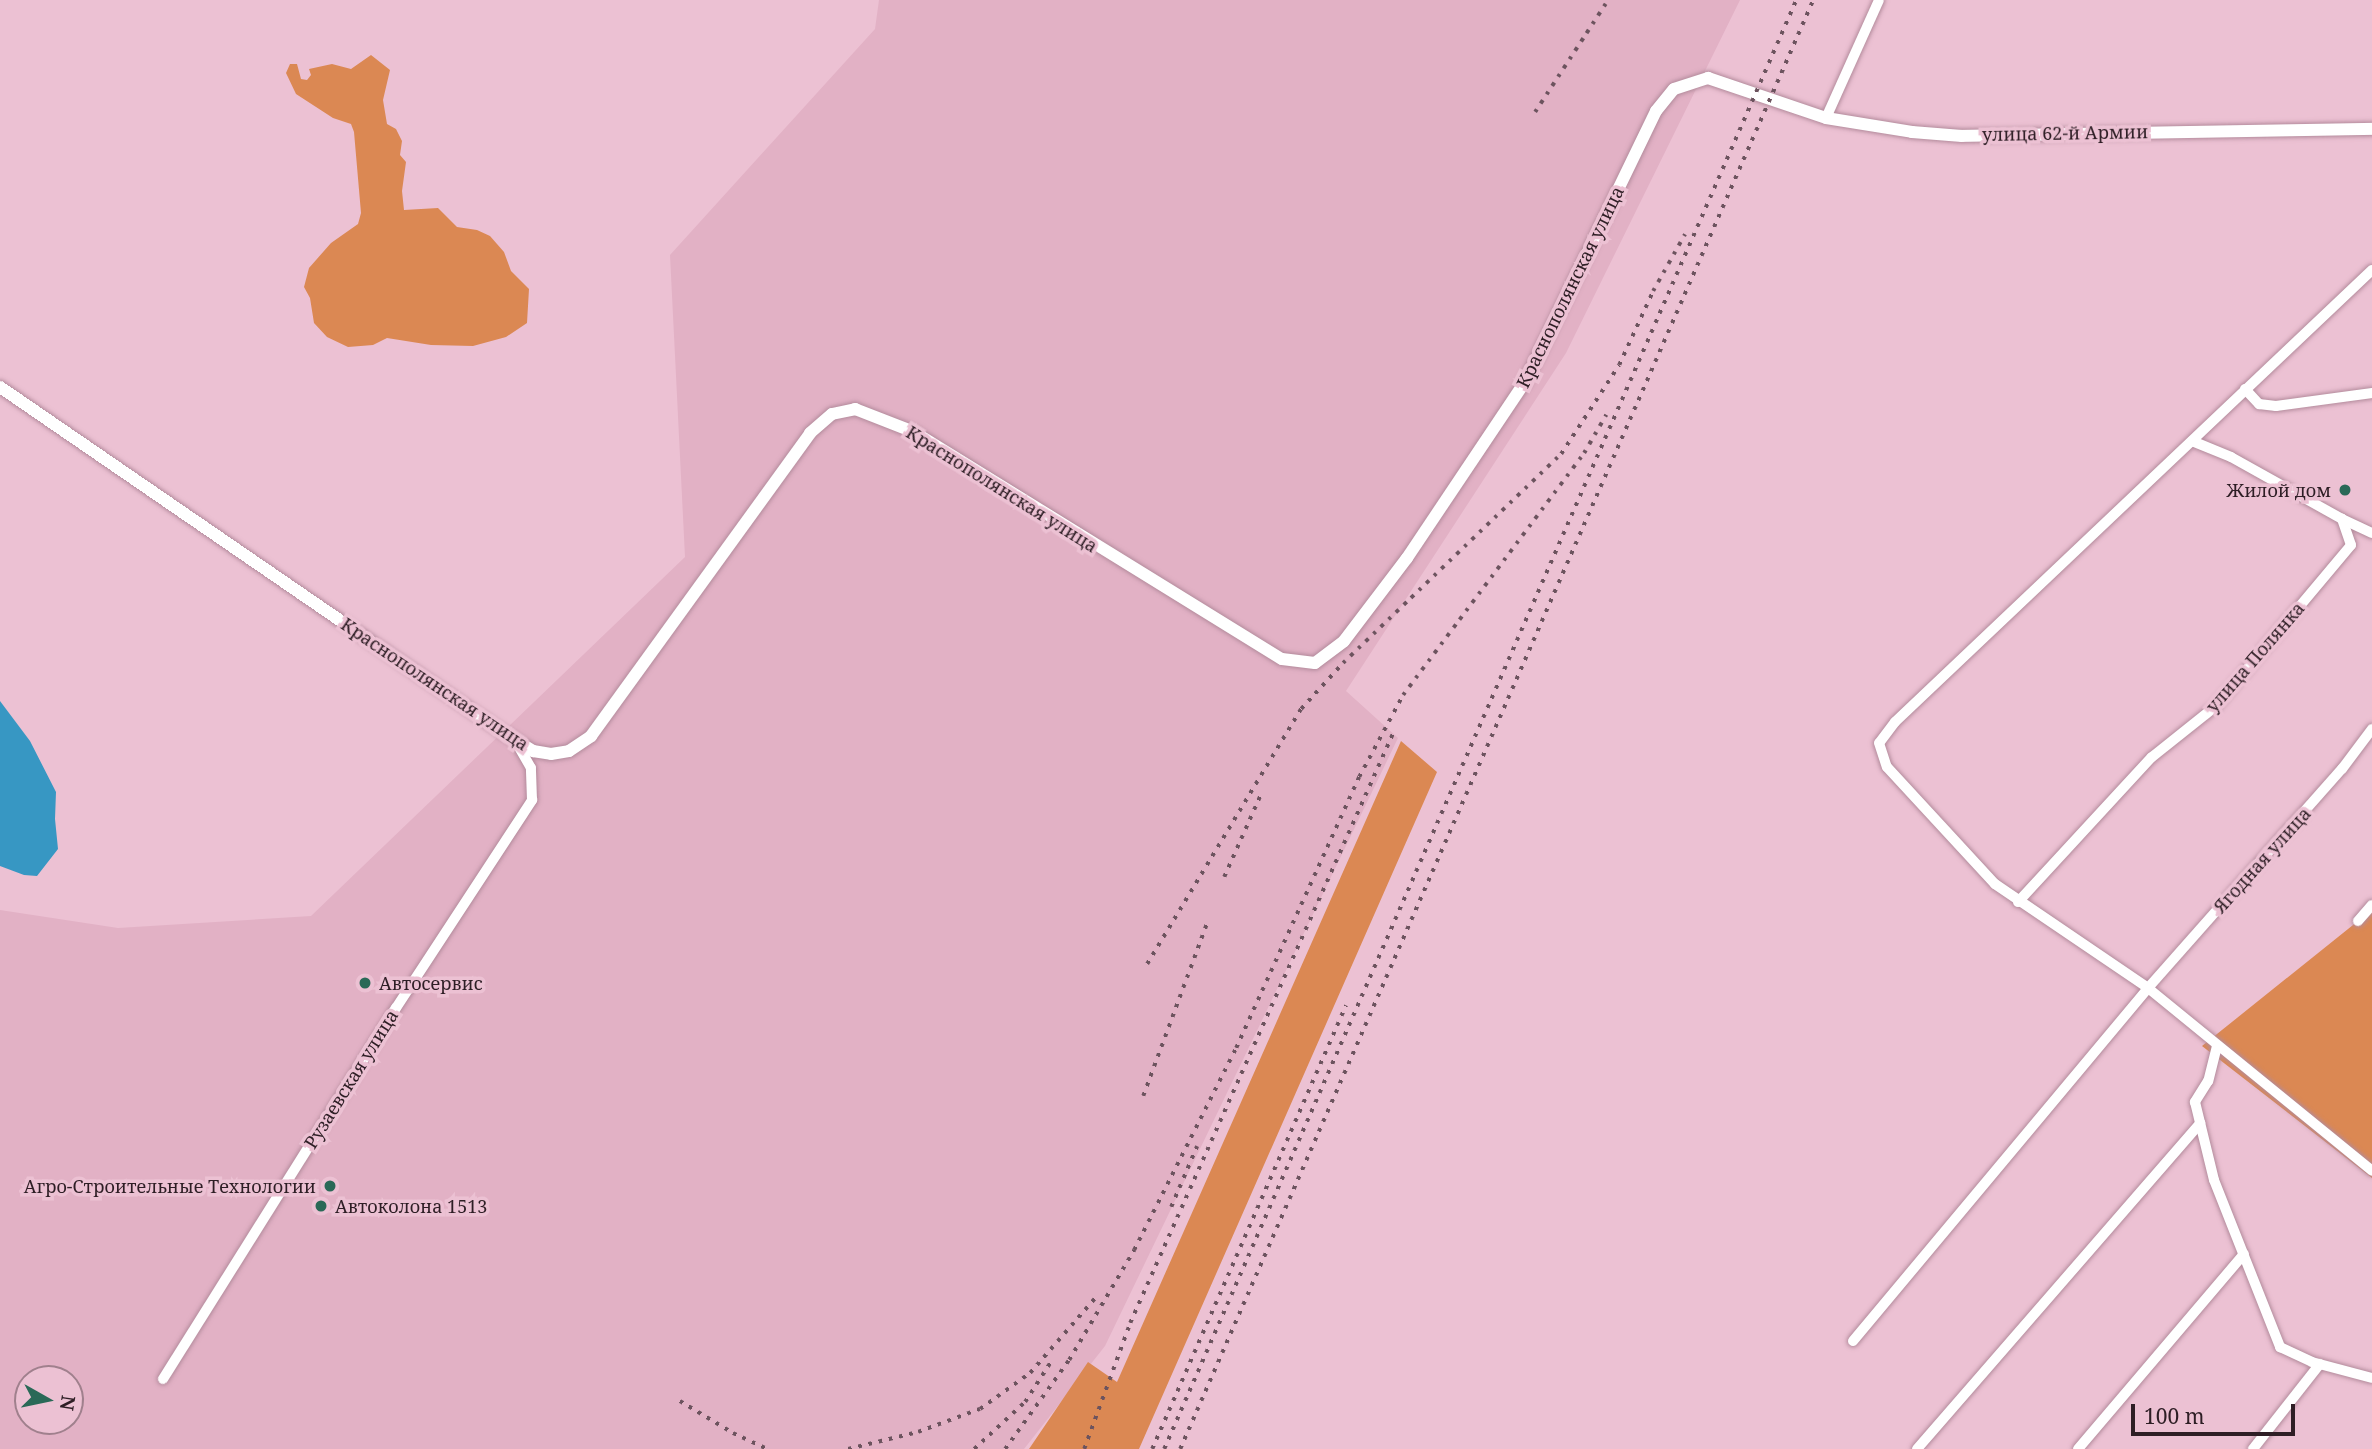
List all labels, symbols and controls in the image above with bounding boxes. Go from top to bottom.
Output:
street label: улица 62-й Армии [1982,121,2148,145]
street label: Краснополянская улица [1512,183,1628,391]
street label: Краснополянская улица [902,421,1102,557]
place label: Жилой дом [2227,479,2331,501]
marker: Жилой дом [2337,482,2353,498]
street label: улица Полянка [2201,597,2309,717]
street label: Краснополянская улица [337,613,533,755]
street label: Ягодная улица [2209,803,2315,917]
place label: Автосервис [379,972,482,994]
marker: Автосервис [357,975,373,991]
street label: Рузаевская улица [299,1005,403,1153]
place label: Агро-Строительные Технологии [24,1175,316,1197]
marker: Агро-Строительные Технологии [322,1178,338,1194]
place label: Автоколона 1513 [335,1195,487,1217]
marker: Автоколона 1513 [313,1198,329,1214]
north arrow [14,1365,84,1435]
scale bar [2134,1390,2298,1434]
text: N [54,1394,82,1412]
text: 100 m [2144,1402,2205,1430]

